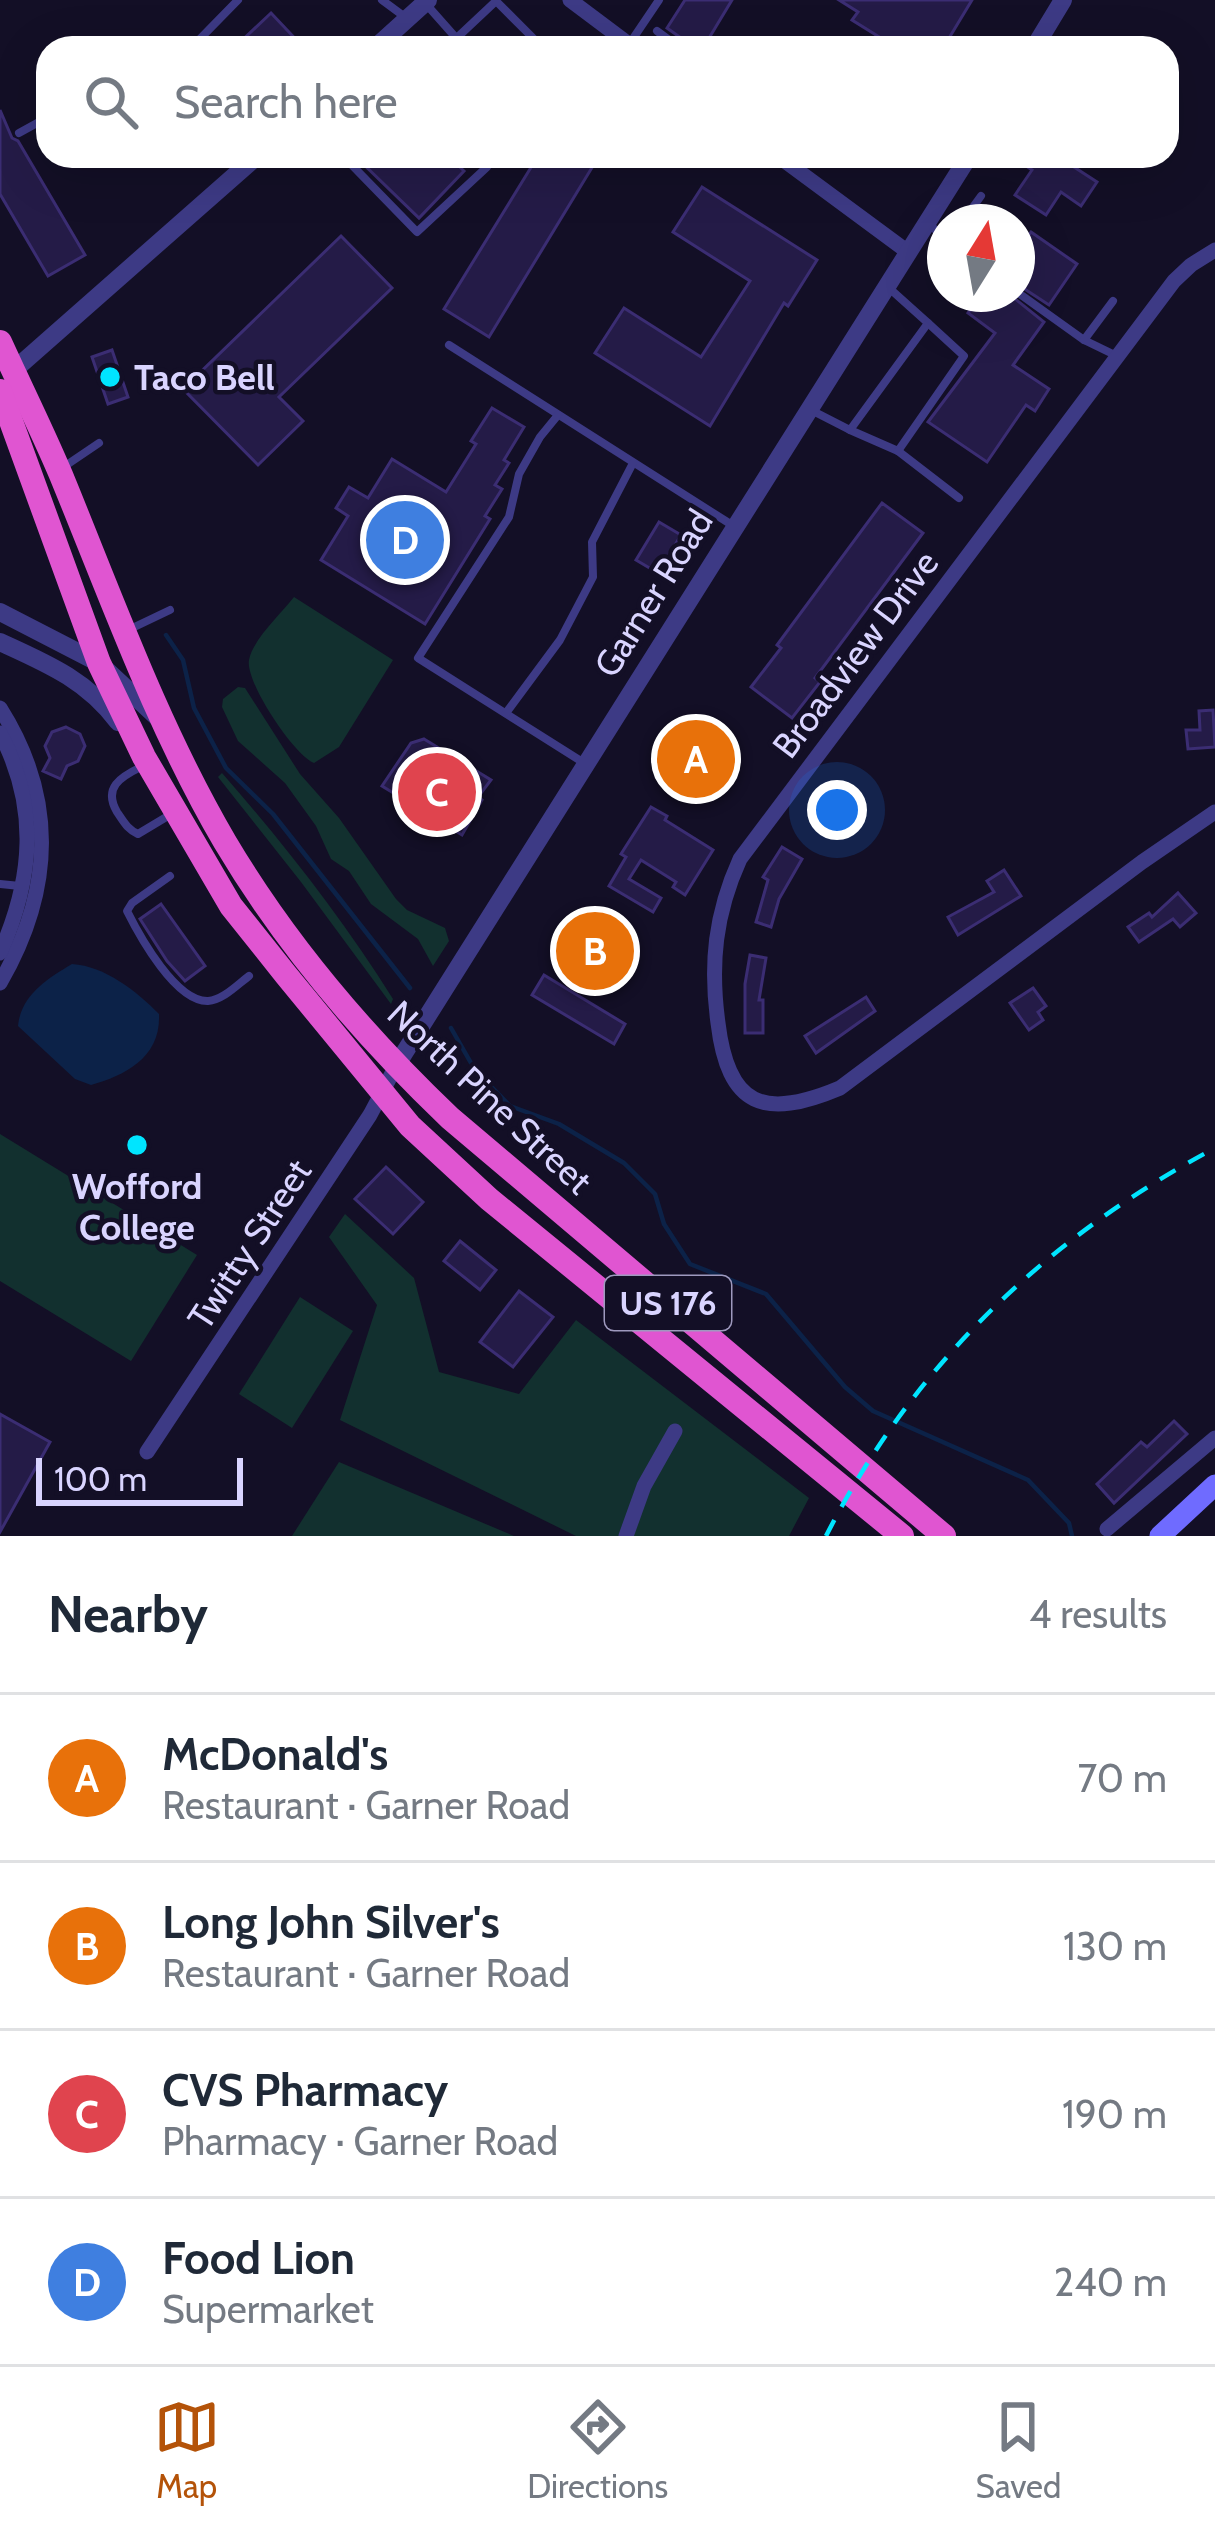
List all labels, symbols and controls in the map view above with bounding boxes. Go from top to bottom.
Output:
search box [36,36,1179,168]
icon: search [78,69,144,135]
text: Search here [174,75,398,129]
north arrow [927,204,1035,312]
place label: Taco Bell [134,355,275,399]
marker: Taco Bell [97,364,123,390]
pin: D [366,495,444,585]
street label: Garner Road [584,501,722,685]
street label: Broadview Drive [763,542,947,766]
pin: A [657,714,735,804]
pin: C [398,747,476,837]
your location [807,780,867,840]
pin: B [556,906,634,996]
street label: North Pine Street [379,991,601,1203]
marker: Wofford College [124,1132,150,1158]
street label: Twitty Street [178,1151,320,1337]
place label: Wofford College [72,1164,202,1249]
road number: US 176 [605,1276,731,1330]
scale bar [36,1452,243,1505]
text: 100 m [54,1459,147,1499]
text: Nearby [48,1583,208,1645]
text: 4 results [1029,1590,1167,1638]
text: McDonald's [162,1727,388,1781]
text: A [75,1754,99,1802]
text: 70 m [1078,1754,1167,1802]
text: Restaurant · Garner Road [162,1781,570,1829]
text: Long John Silver's [162,1895,500,1949]
text: B [75,1922,99,1970]
text: 130 m [1063,1922,1167,1970]
text: Restaurant · Garner Road [162,1949,570,1997]
text: CVS Pharmacy [162,2063,448,2117]
text: C [75,2090,99,2138]
text: 190 m [1062,2090,1167,2138]
text: Pharmacy · Garner Road [162,2117,558,2165]
text: Food Lion [162,2231,355,2285]
text: D [73,2258,101,2306]
text: 240 m [1054,2258,1167,2306]
text: Supermarket [162,2285,374,2333]
tab: Map [154,2394,220,2506]
tab: Directions [527,2394,668,2506]
tab: Saved [976,2394,1061,2506]

